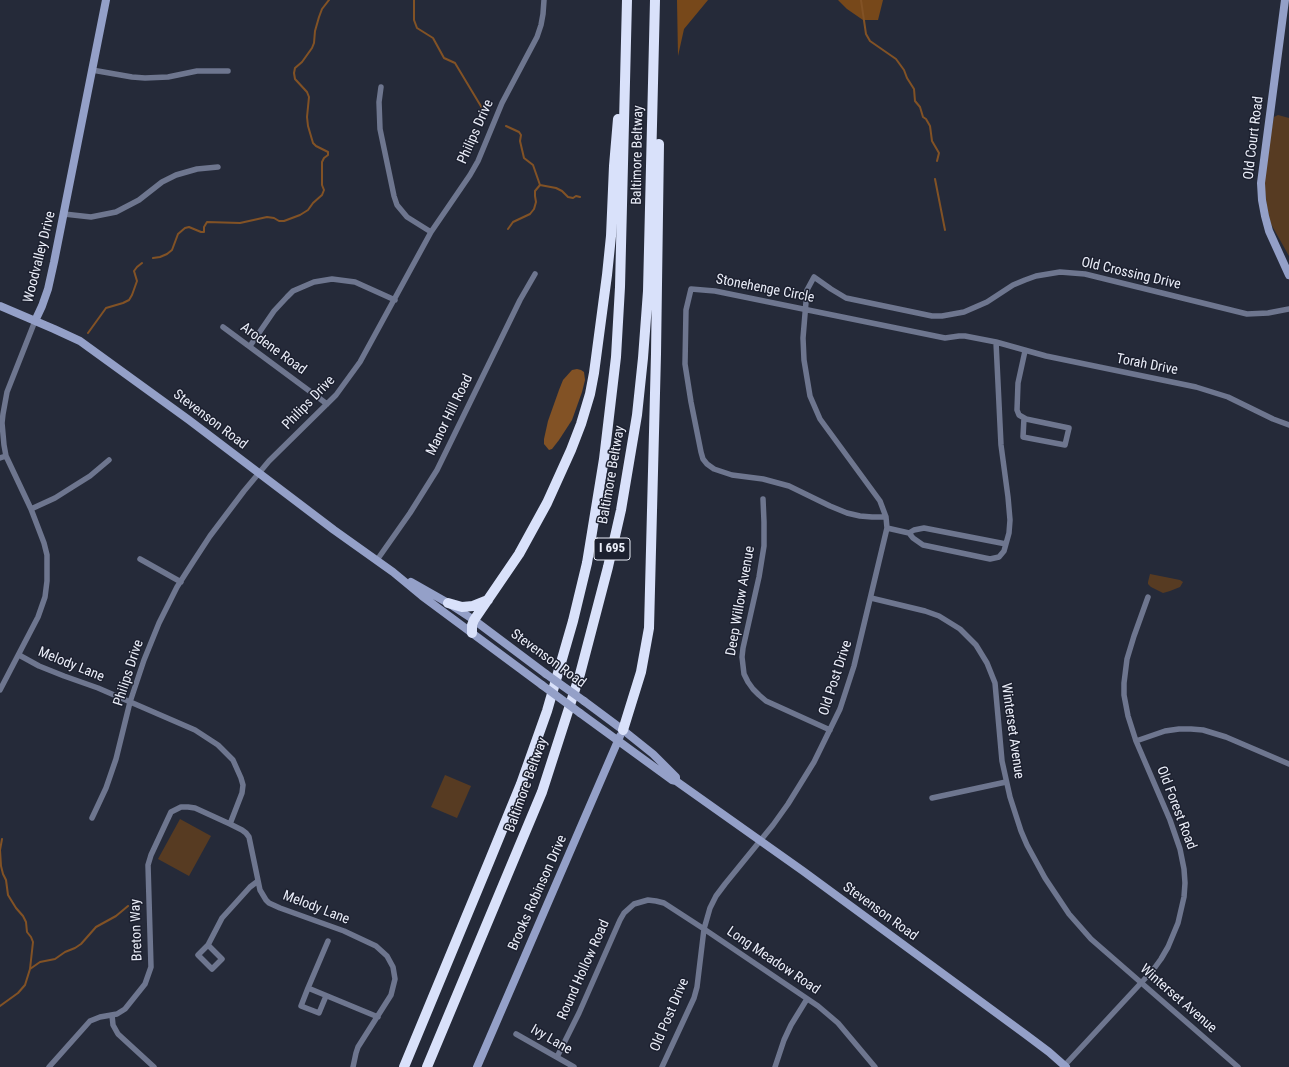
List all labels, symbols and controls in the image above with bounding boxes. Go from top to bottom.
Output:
street label: Old Court Road [1241,95,1267,181]
street label: Philips Drive [454,97,498,167]
street label: Baltimore Beltway [629,105,647,205]
street label: Woodvalley Drive [20,209,60,305]
street label: Old Crossing Drive [1080,254,1182,294]
street label: Stonehenge Circle [714,271,816,307]
street label: Arodene Road [237,319,309,379]
street label: Torah Drive [1115,351,1179,379]
street label: Philips Drive [279,372,339,434]
street label: Manor Hill Road [423,372,477,458]
street label: Stevenson Road [170,387,250,453]
street label: Baltimore Beltway [595,425,629,525]
road number: I 695 [594,538,630,560]
street label: Deep Willow Avenue [723,545,759,657]
street label: Stevenson Road [507,626,589,692]
street label: Philips Drive [110,638,148,708]
street label: Old Post Drive [816,638,856,718]
street label: Melody Lane [35,644,107,686]
street label: Winterset Avenue [997,682,1027,780]
street label: Baltimore Beltway [502,735,552,835]
street label: Old Forest Road [1152,764,1200,852]
street label: Brooks Robinson Drive [505,833,571,953]
street label: Stevenson Road [839,879,921,945]
street label: Melody Lane [280,888,352,928]
street label: Breton Way [128,899,146,961]
street label: Round Hollow Road [554,917,614,1023]
street label: Long Meadow Road [723,924,823,998]
street label: Winterset Avenue [1136,961,1220,1037]
street label: Old Post Drive [647,976,693,1054]
street label: Ivy Lane [527,1021,575,1059]

